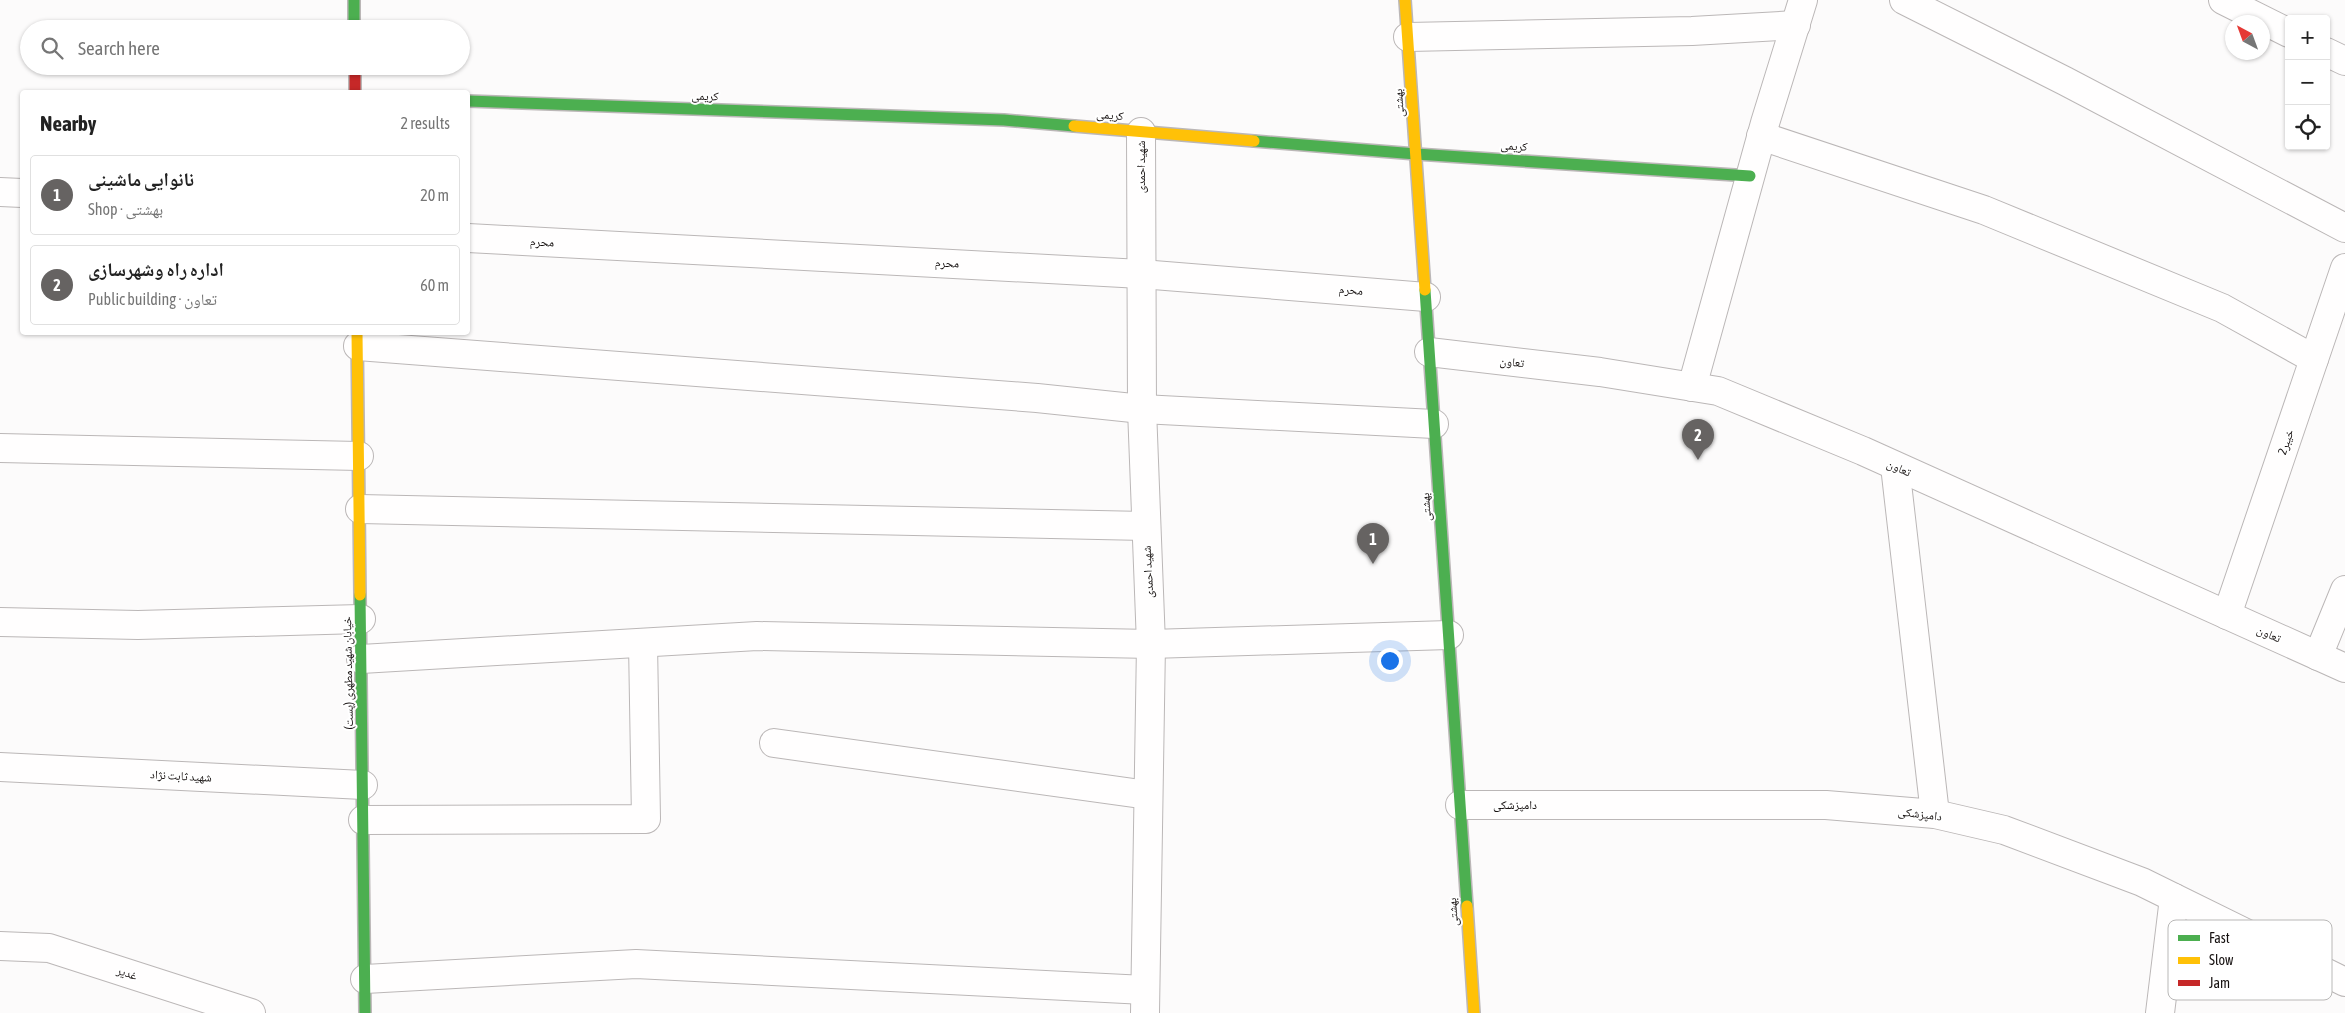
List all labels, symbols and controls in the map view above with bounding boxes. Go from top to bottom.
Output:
north arrow [2225,15,2270,60]
map controls [2285,15,2330,150]
button: + [2285,15,2330,60]
search box [20,20,470,75]
icon: search [38,34,66,62]
text: Search here [78,37,160,59]
button: − [2285,60,2330,105]
street label: بهشتی [1391,88,1407,118]
street label: کریمی [691,89,719,104]
button: locate [2285,105,2330,150]
street label: کریمی [1096,107,1124,123]
text: Nearby [40,111,96,135]
text: 2 results [400,114,450,132]
street label: کریمی [1500,138,1528,154]
street label: شهید احمدی [1134,141,1148,193]
text: نانوایی ماشینی [88,168,194,190]
text: 1 [53,186,61,204]
text: 20 m [420,186,449,204]
text: Shop · بهشتی [88,200,163,218]
street label: محرم [530,234,554,251]
street label: محرم [935,255,959,272]
text: اداره راه وشهرسازی [88,258,224,280]
text: 2 [53,276,61,294]
text: 60 m [420,276,449,294]
street label: محرم [1338,282,1364,299]
text: Public building · تعاون [88,290,217,308]
street label: تعاون [1499,354,1526,370]
pin: 2 [1682,419,1714,460]
street label: خیبر2 [2275,427,2297,457]
street label: تعاون [1885,457,1914,480]
street label: بهشتی [1418,492,1434,522]
pin: 1 [1357,523,1389,564]
street label: شهید احمدی [1140,545,1157,599]
street label: خیابان شهید مطهری (پست) [340,616,356,730]
street label: تعاون [2255,623,2284,646]
your location [1377,648,1403,674]
street label: شهید ثابت نژاد [150,767,212,785]
street label: دامپزشکی [1493,798,1537,812]
street label: دامپزشکی [1897,804,1943,824]
street label: بهشتی [1445,897,1461,927]
legend [2168,920,2332,1000]
text: Fast [2209,930,2230,946]
text: Slow [2209,952,2234,968]
street label: غدیر [114,963,139,983]
text: Jam [2209,975,2230,991]

